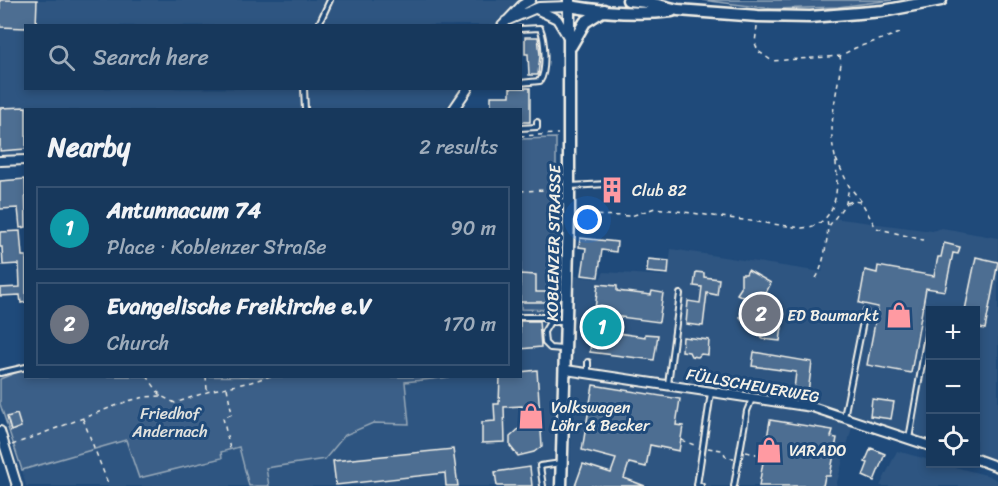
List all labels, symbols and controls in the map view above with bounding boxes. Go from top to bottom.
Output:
search box [24,24,522,90]
text: Search here [93,38,209,77]
icon: search [45,41,78,74]
text: Nearby [48,124,130,170]
text: 2 results [419,130,498,165]
street label: KOBLENZER STRASSE [538,163,569,322]
building icon: Club 82 [597,175,627,205]
place label: Club 82 [632,176,687,205]
text: Antunnacum 74 [107,191,261,230]
your location [573,205,602,234]
text: 1 [65,211,74,246]
text: 90 m [451,211,496,246]
text: Place · Koblenzer Straße [107,230,327,265]
text: Evangelische Freikirche e.V [107,287,372,326]
pin: 2 [742,292,780,336]
shop icon: ED Baumarkt [884,300,914,330]
place label: ED Baumarkt [787,301,879,330]
pin: 1 [582,304,622,350]
map controls [926,306,980,468]
button: + [926,306,980,360]
text: 2 [64,307,75,342]
text: 170 m [443,307,496,342]
text: Church [107,326,169,361]
street label: FÜLLSCHEUERWEG [684,360,822,411]
button: − [926,360,980,414]
place label: Volkswagen Löhr & Becker [551,393,651,440]
park label: Friedhof Andernach [131,399,208,446]
shop icon: Volkswagen Löhr & Becker [516,401,546,431]
button: locate [926,414,980,468]
shop icon: VARADO [754,435,784,465]
place label: VARADO [789,436,847,465]

